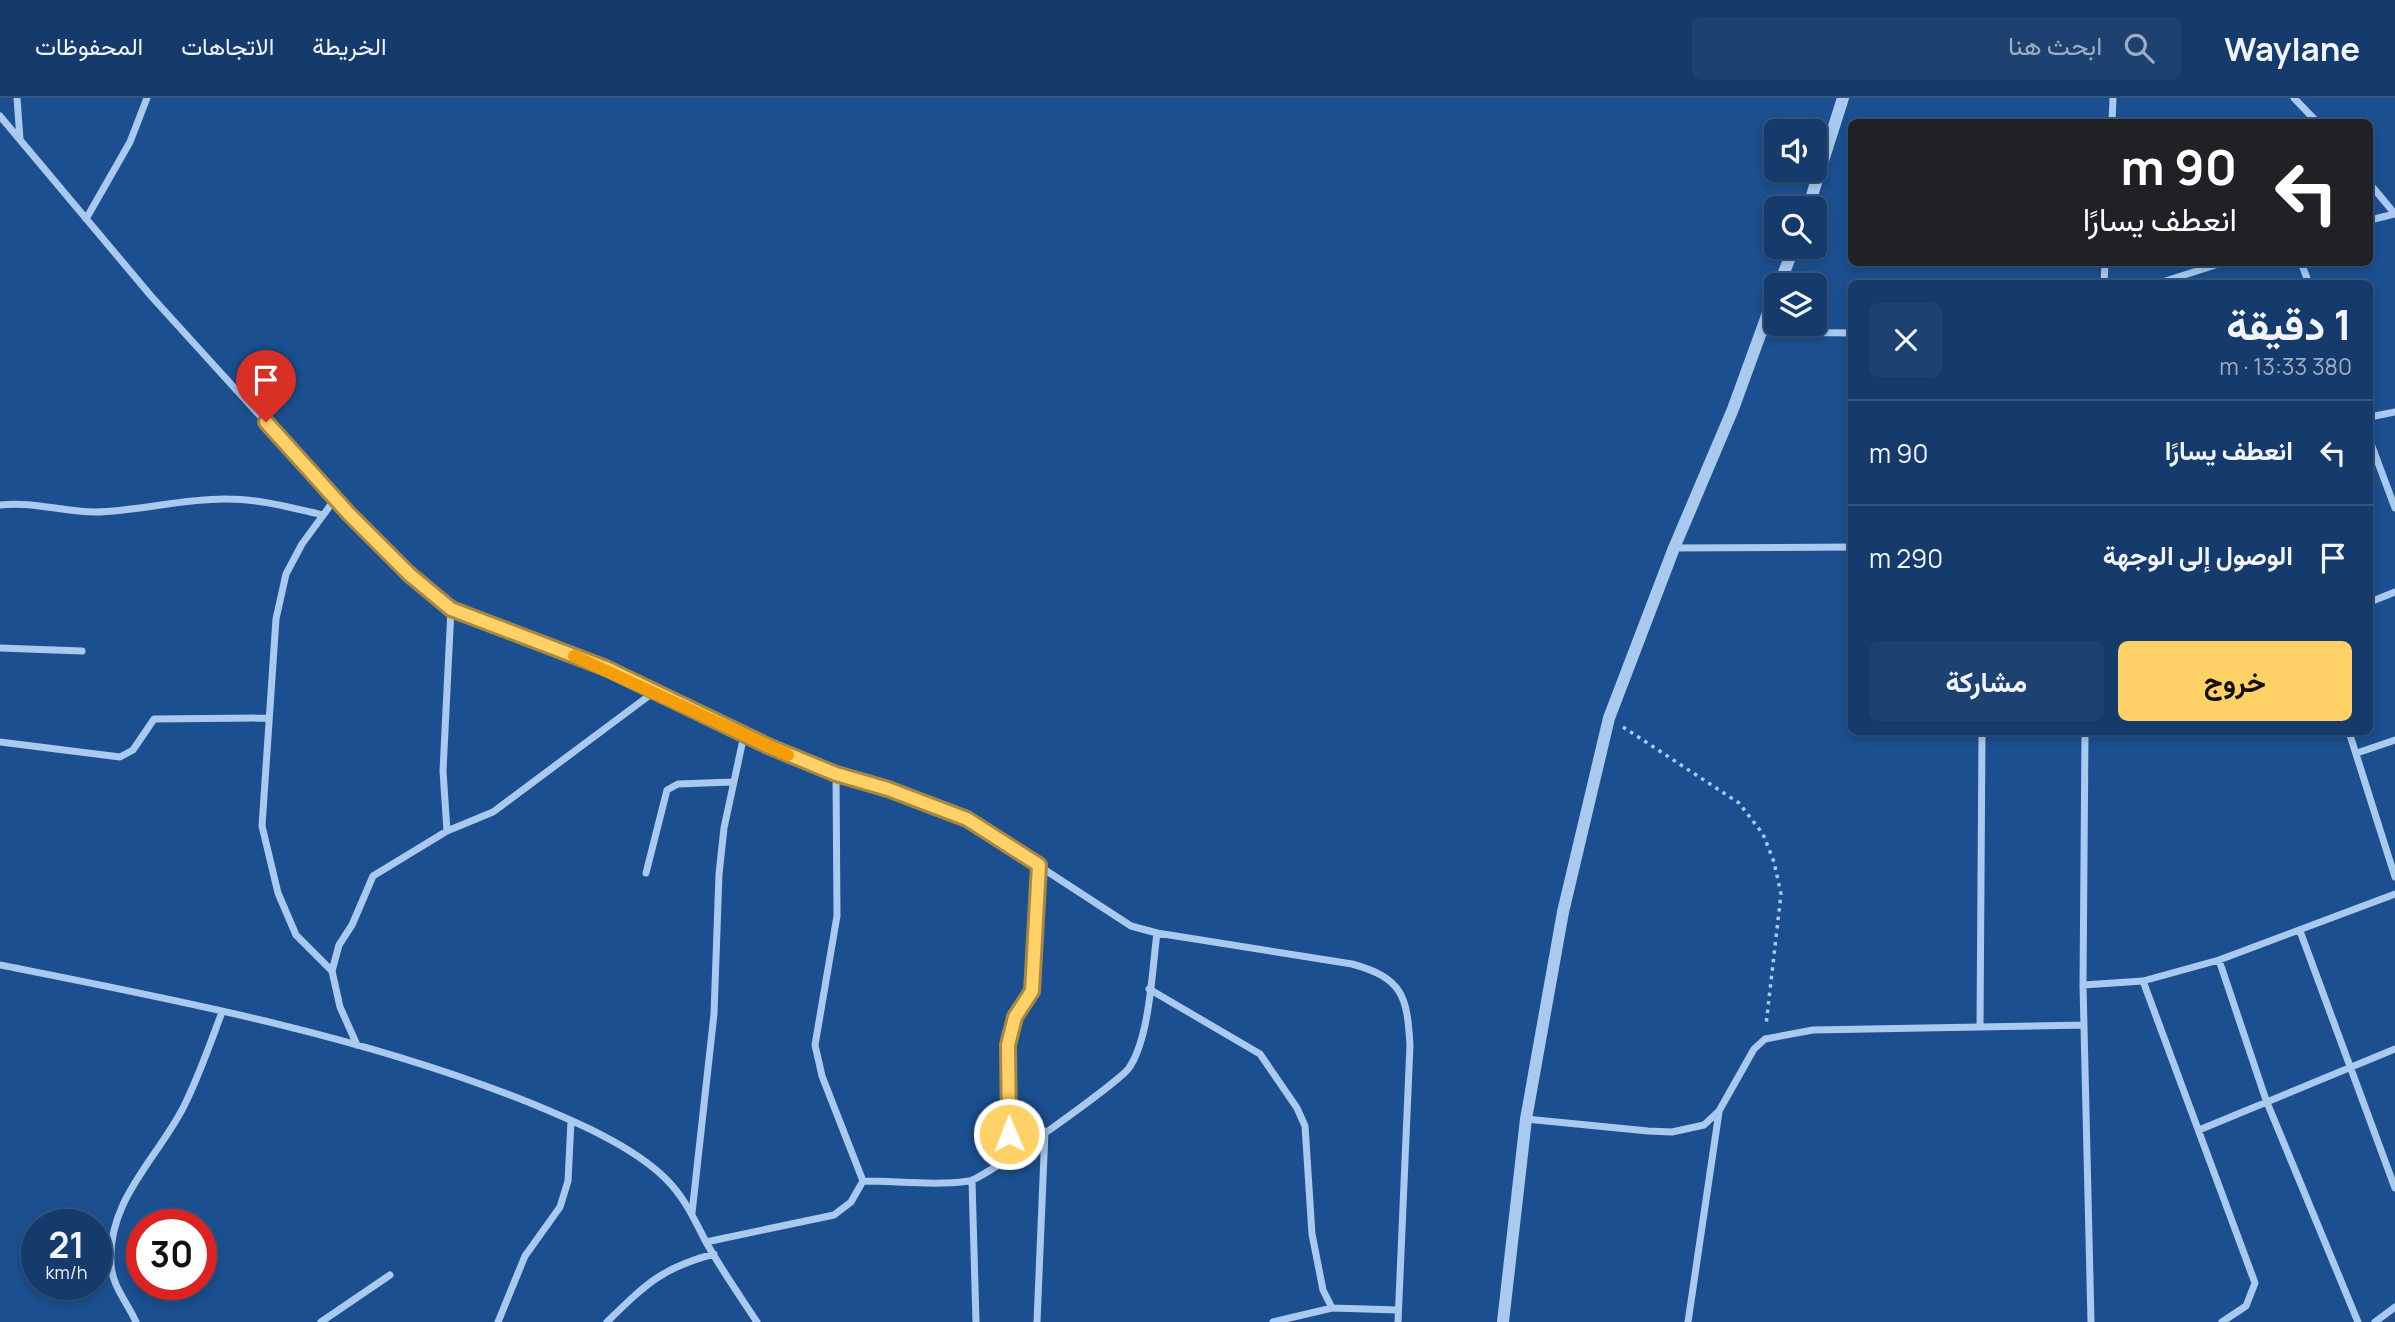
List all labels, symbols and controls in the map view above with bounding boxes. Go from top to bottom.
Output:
search box [1692,17,2182,80]
text: Waylane [2224,26,2360,71]
text: ابحث هنا [2008,27,2102,63]
text: المحفوظات [35,29,143,62]
text: الاتجاهات [181,29,274,62]
text: الخريطة [312,29,387,62]
icon: search [2120,29,2158,67]
map controls [1764,119,1827,336]
button: sound [1764,119,1827,182]
text: 90 m [2120,133,2237,200]
icon: left [2261,147,2352,238]
button: search [1764,196,1827,259]
text: انعطف يسارًا [2083,197,2237,241]
button: layers [1764,273,1827,336]
text: 1 دقيقة [2226,295,2352,353]
button: close [1869,303,1943,377]
pin [236,350,296,422]
text: 380 m · 13:33 [2219,350,2352,382]
icon: arrive [247,361,285,399]
text: انعطف يسارًا [2165,432,2293,468]
icon: left [2314,434,2352,472]
text: 90 m [1869,435,1928,471]
text: الوصول إلى الوجهة [2103,537,2293,573]
icon: arrive [2314,539,2352,577]
text: 290 m [1869,540,1943,576]
button: مشاركة [1869,641,2104,721]
button: خروج [2118,641,2352,721]
position arrow [972,1097,1046,1171]
speed limit sign: 30 [126,1209,217,1300]
text: 21 [48,1221,85,1269]
text: km/h [46,1260,87,1284]

